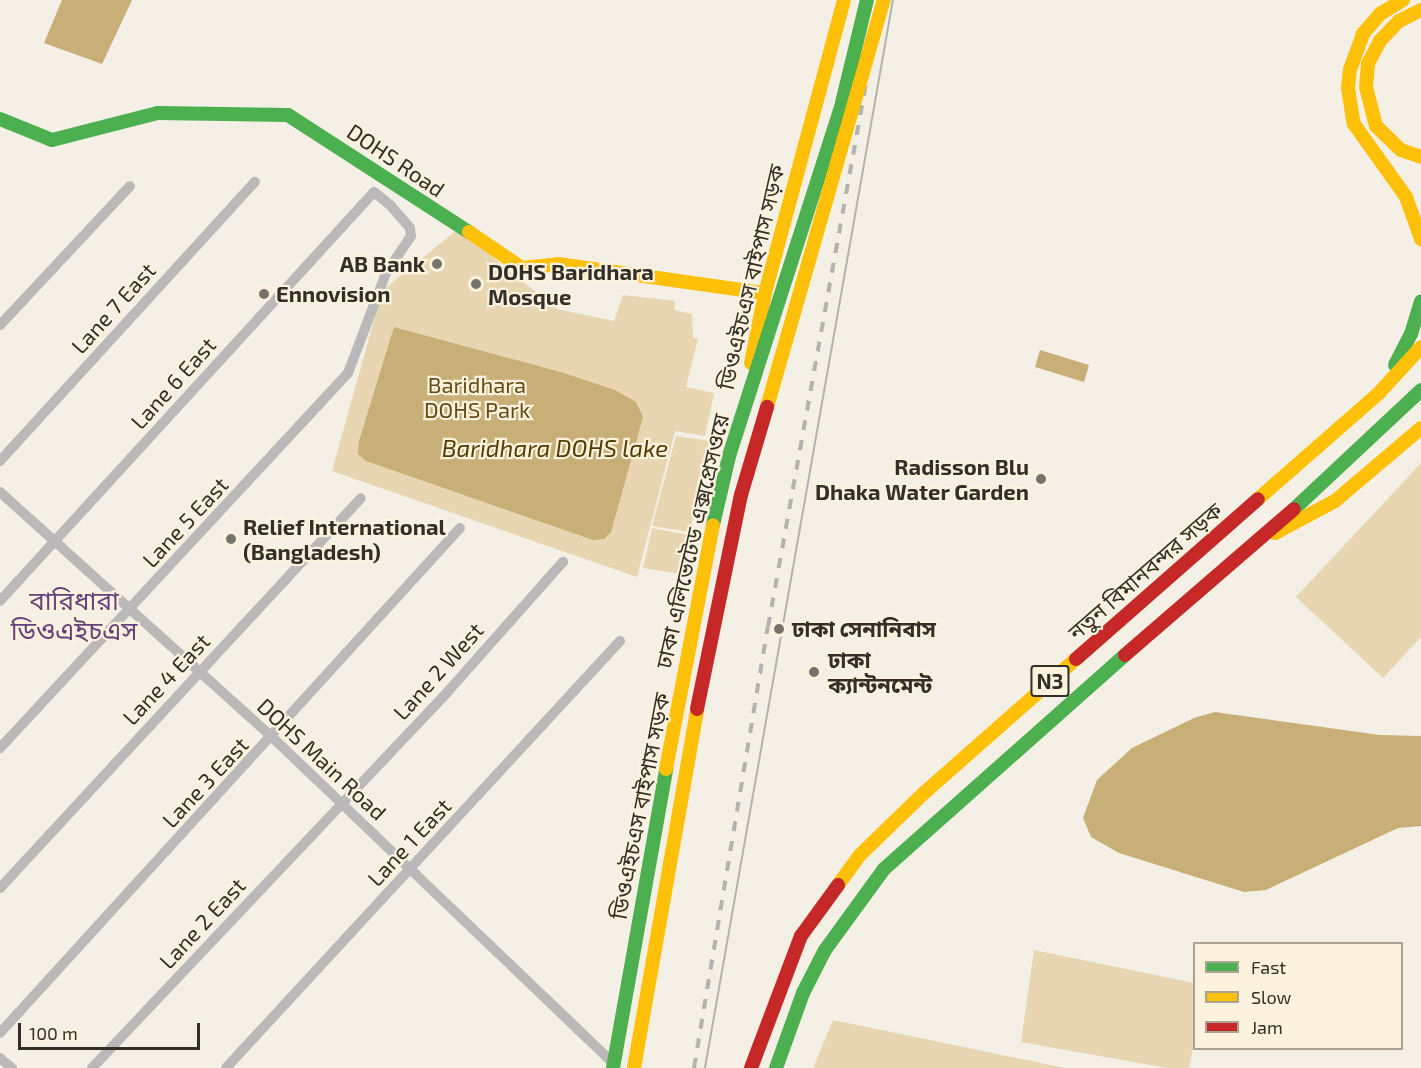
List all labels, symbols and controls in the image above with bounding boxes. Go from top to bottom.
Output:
street label: DOHS Road [342,118,450,202]
street label: ডিওএইচএস বাইপাস সড়ক [712,162,790,392]
place label: AB Bank [340,251,425,277]
street label: Lane 7 East [65,257,161,359]
marker: AB Bank [430,257,444,271]
place label: DOHS Baridhara Mosque [488,258,654,310]
marker: DOHS Baridhara Mosque [469,277,483,291]
place label: Ennovision [276,281,390,307]
marker: Ennovision [257,287,271,301]
street label: Lane 6 East [125,332,221,434]
park label: Baridhara DOHS Park [424,371,530,422]
street label: ঢাকা এলিভেটেড এক্সপ্রেসওয়ে [650,411,734,671]
water label: Baridhara DOHS lake [442,434,668,462]
place label: Radisson Blu Dhaka Water Garden [814,453,1029,505]
street label: Lane 5 East [137,471,233,573]
marker: Radisson Blu Dhaka Water Garden [1034,472,1048,486]
street label: নতুন বিমানবন্দর সড়ক [1063,497,1227,645]
place label: Relief International (Bangladesh) [243,513,446,564]
marker: Relief International (Bangladesh) [224,532,238,546]
district label: বারিধারা ডিওএইচএস [11,584,137,646]
place label: ঢাকা সেনানিবাস [792,616,936,642]
street label: Lane 2 West [387,617,489,725]
marker: ঢাকা সেনানিবাস [770,620,788,638]
street label: Lane 4 East [117,628,215,730]
place label: ঢাকা ক্যান্টনমেন্ট [828,646,932,698]
marker: ঢাকা ক্যান্টনমেন্ট [805,663,823,681]
road number: N3 [1029,663,1071,699]
street label: ডিওএইচএস বাইপাস সড়ক [605,691,675,921]
street label: DOHS Main Road [252,693,392,825]
street label: Lane 3 East [156,731,254,833]
street label: Lane 1 East [362,793,456,891]
street label: Lane 2 East [153,872,251,974]
legend [1193,942,1403,1050]
text: Fast [1251,956,1286,978]
text: Slow [1251,986,1291,1008]
scale bar [21,1011,202,1049]
text: Jam [1251,1016,1283,1038]
text: 100 m [29,1022,78,1044]

